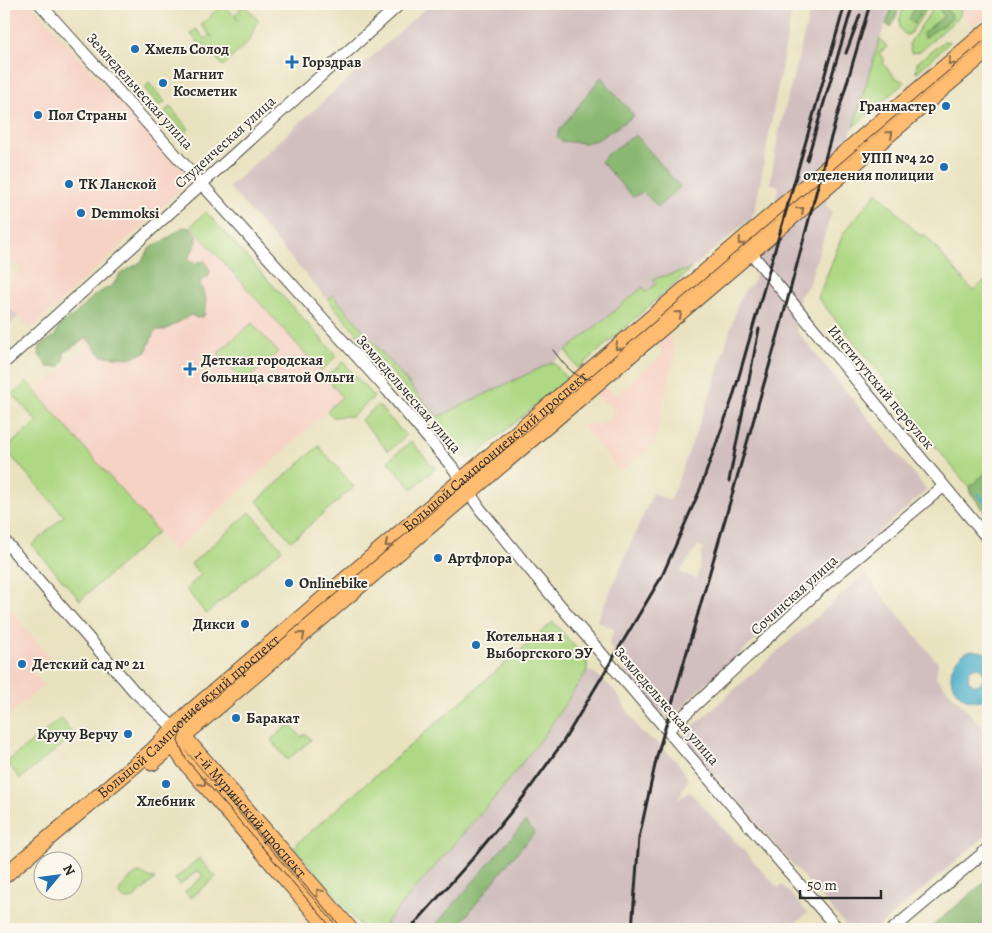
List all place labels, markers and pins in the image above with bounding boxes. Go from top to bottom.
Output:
place label: Хмель Солод [145,39,229,59]
marker: Хмель Солод [129,43,141,55]
place label: Горздрав [302,52,361,72]
marker: Горздрав [286,56,298,68]
place label: Магнит Косметик [173,64,237,101]
marker: Магнит Косметик [157,77,169,89]
place label: Гранмастер [859,96,936,116]
marker: Гранмастер [940,100,952,112]
place label: Пол Страны [48,105,127,125]
marker: Пол Страны [32,109,44,121]
place label: УПП №4 20 отделения полиции [803,148,934,185]
marker: УПП №4 20 отделения полиции [938,161,950,173]
place label: ТК Ланской [79,174,157,194]
marker: ТК Ланской [63,178,75,190]
place label: Demmoksi [91,203,160,223]
marker: Demmoksi [75,207,87,219]
place label: Детская городская больница святой Ольги [201,350,354,387]
marker: Детская городская больница святой Ольги [183,362,197,376]
place label: Артфлора [447,548,513,568]
marker: Артфлора [432,552,444,564]
place label: Onlinebike [299,573,368,593]
marker: Onlinebike [283,577,295,589]
place label: Дикси [193,614,235,634]
marker: Дикси [239,618,251,630]
place label: Котельная 1 Выборгского ЭУ [486,626,593,663]
marker: Котельная 1 Выборгского ЭУ [470,639,482,651]
place label: Детский сад № 21 [32,654,145,674]
marker: Детский сад № 21 [16,658,28,670]
place label: Баракат [246,708,300,728]
marker: Баракат [230,712,242,724]
place label: Кручу Верчу [37,724,119,744]
marker: Кручу Верчу [122,728,134,740]
marker: Хлебник [160,778,172,790]
place label: Хлебник [137,791,195,811]

